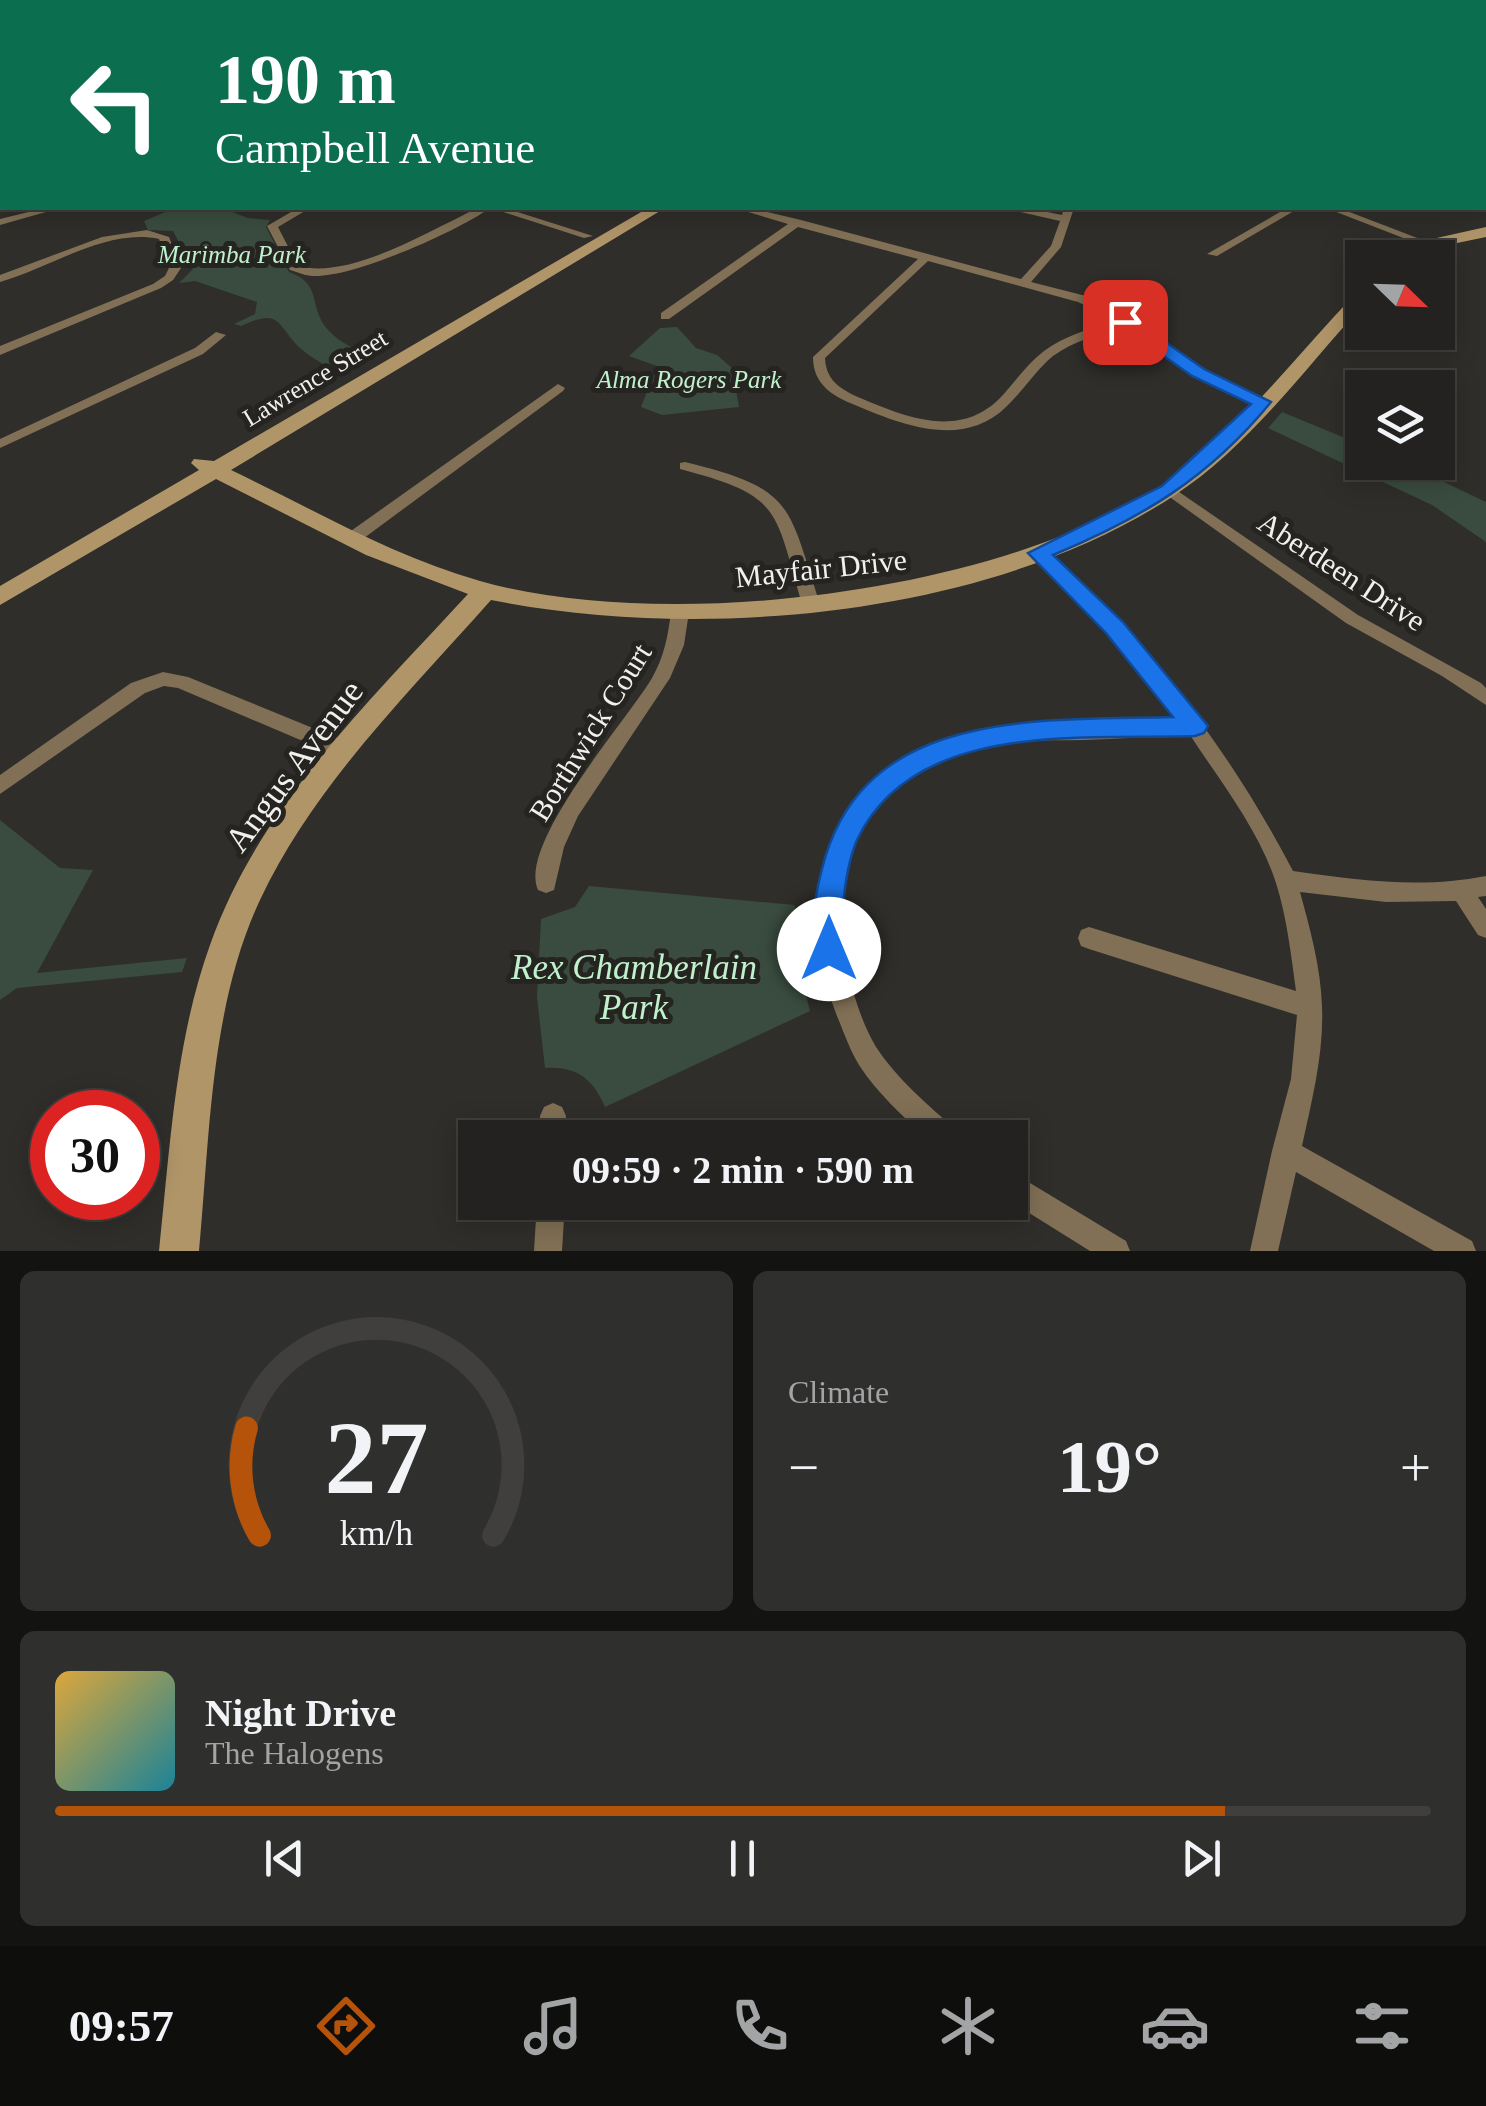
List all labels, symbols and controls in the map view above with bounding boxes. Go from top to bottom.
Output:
icon: left [50,40,180,170]
text: 190 m [215,41,396,118]
text: Campbell Avenue [215,123,535,173]
north arrow [1345,240,1455,350]
map controls [1345,240,1455,480]
park label: Marimba Park [157,241,307,268]
pin [1083,280,1168,365]
icon: arrive [1098,295,1153,350]
street label: Lawrence Street [238,324,392,432]
park label: Alma Rogers Park [595,366,782,393]
button: layers [1345,370,1455,480]
street label: Aberdeen Drive [1252,505,1432,637]
street label: Mayfair Drive [734,543,908,593]
street label: Borthwick Court [522,637,658,827]
street label: Angus Avenue [217,673,371,859]
position arrow [777,897,881,1001]
park label: Rex Chamberlain Park [510,948,757,1027]
speed limit sign: 30 [30,1090,160,1220]
text: 09:59 · 2 min · 590 m [572,1149,914,1191]
text: Climate [788,1374,889,1410]
text: 27 [325,1400,429,1515]
text: 19° [1057,1425,1162,1508]
text: − [788,1437,819,1498]
text: + [1400,1437,1431,1498]
text: km/h [340,1513,413,1553]
text: Night Drive [205,1692,396,1734]
text: The Halogens [205,1735,384,1771]
icon: previous [257,1831,312,1886]
icon: pause [715,1831,770,1886]
icon: next [1174,1831,1229,1886]
icon: directions [311,1991,381,2061]
icon: music [518,1991,588,2061]
icon: phone [725,1991,795,2061]
icon: climate [933,1991,1003,2061]
icon: car [1140,1991,1210,2061]
icon: filters [1347,1991,1417,2061]
text: 09:57 [69,2001,174,2051]

